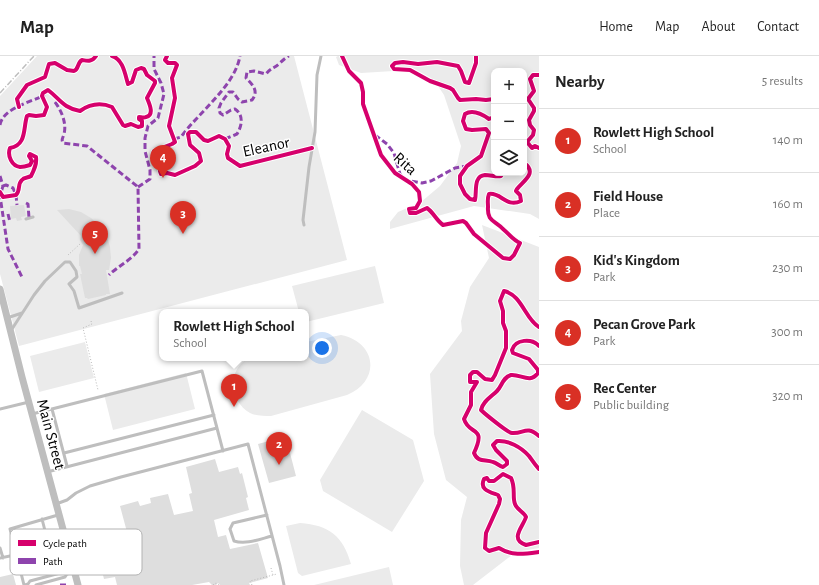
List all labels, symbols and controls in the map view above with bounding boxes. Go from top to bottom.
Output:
text: Map [20,18,54,37]
text: Home [599,20,633,34]
text: Map [655,20,679,34]
text: About [701,20,735,34]
text: Contact [757,20,799,34]
map controls [491,68,527,176]
button: + [491,68,527,104]
text: Nearby [555,73,605,90]
text: 5 results [762,75,803,88]
button: − [491,104,527,140]
text: Rowlett High School [593,125,714,140]
street label: Eleanor [241,134,292,160]
text: 1 [566,134,570,147]
text: 140 m [773,134,803,147]
button: layers [491,140,527,176]
text: School [593,143,627,156]
pin: 4 [150,145,176,178]
street label: Rita [391,149,420,178]
text: Field House [593,189,663,204]
text: 2 [565,198,571,211]
text: 160 m [773,198,803,211]
pin: 3 [170,201,196,234]
text: Place [593,207,620,220]
pin: 5 [82,221,108,254]
text: Kid's Kingdom [593,253,680,268]
text: 3 [565,262,571,275]
text: 230 m [772,262,803,275]
text: Park [593,271,615,284]
popup [159,309,309,361]
text: Pecan Grove Park [593,317,695,332]
text: Rowlett High School [173,319,295,334]
text: 4 [565,326,571,339]
text: 300 m [771,326,803,339]
text: Park [593,335,615,348]
text: School [173,337,207,350]
your location [312,338,332,358]
pin: 1 [221,374,247,407]
text: Rec Center [593,381,656,396]
text: 5 [565,390,571,403]
text: 320 m [772,390,803,403]
street label: Main Street [34,397,68,471]
text: Public building [593,399,669,412]
pin: 2 [266,432,292,465]
legend [10,529,142,575]
text: Cycle path [43,538,87,549]
text: Path [43,556,63,567]

